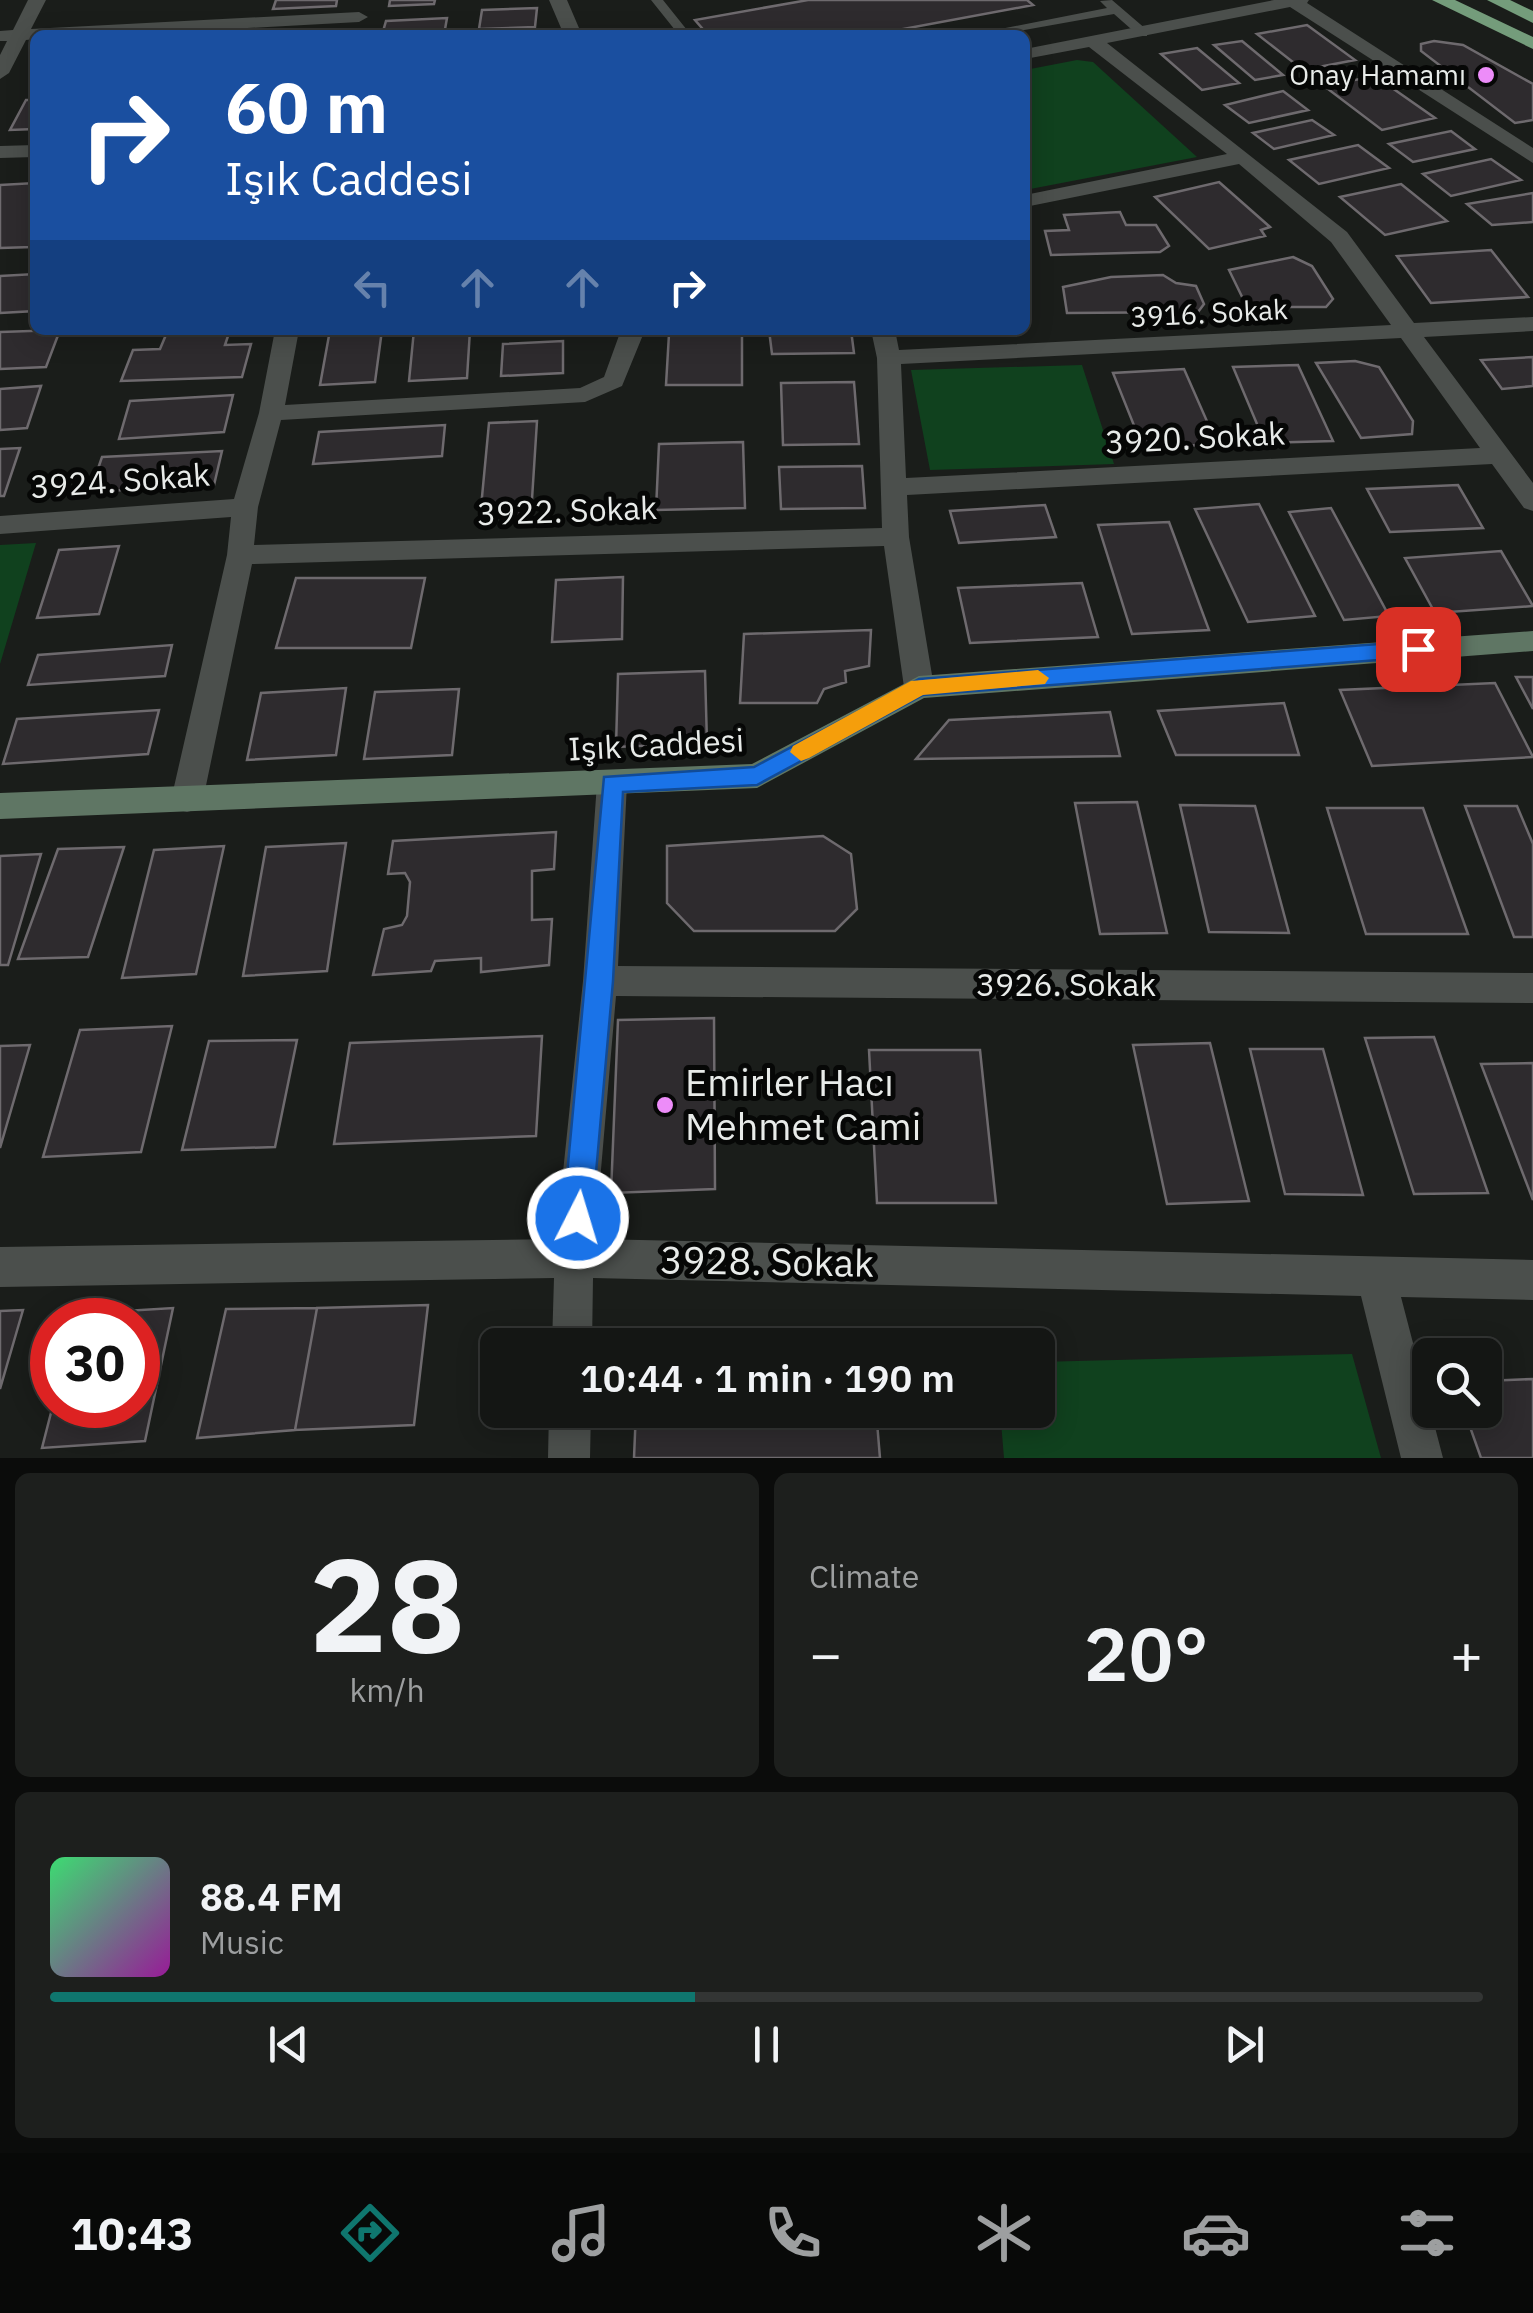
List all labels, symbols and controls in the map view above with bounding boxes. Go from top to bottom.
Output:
place label: Onay Hamamı [1289,56,1466,93]
text: 60 m [225,61,388,152]
marker: Onay Hamamı [1475,64,1497,86]
icon: right [60,70,190,200]
text: Işık Caddesi [225,149,473,207]
icon: left [345,260,400,315]
icon: ahead [450,260,505,315]
icon: ahead [555,260,610,315]
icon: right [660,260,715,315]
street label: 3916. Sokak [1129,290,1289,335]
street label: 3920. Sokak [1104,411,1286,463]
street label: 3924. Sokak [29,453,211,507]
street label: 3922. Sokak [476,486,658,534]
pin [1376,607,1461,692]
icon: arrive [1391,622,1446,677]
street label: Işık Caddesi [567,718,745,770]
street label: 3926. Sokak [976,963,1156,1005]
place label: Emirler Hacı Mehmet Cami [685,1057,921,1150]
marker: Emirler Hacı Mehmet Cami [654,1094,676,1116]
position arrow [526,1166,630,1270]
street label: 3928. Sokak [660,1234,874,1287]
speed limit sign: 30 [30,1298,160,1428]
map controls [1412,1338,1502,1428]
button: search [1412,1338,1502,1428]
text: 10:44 · 1 min · 190 m [580,1353,955,1402]
text: 28 [309,1519,465,1688]
text: Climate [809,1555,919,1597]
text: 20° [1083,1604,1209,1702]
text: − [809,1618,842,1689]
text: + [1450,1618,1483,1689]
text: km/h [349,1669,425,1711]
text: 88.4 FM [200,1872,343,1921]
text: Music [200,1921,284,1963]
icon: previous [261,2017,316,2072]
icon: pause [739,2017,794,2072]
icon: next [1217,2017,1272,2072]
icon: directions [335,2198,405,2268]
icon: music [546,2198,616,2268]
icon: phone [758,2198,828,2268]
icon: climate [969,2198,1039,2268]
icon: car [1181,2198,1251,2268]
icon: filters [1392,2198,1462,2268]
text: 10:43 [71,2204,194,2262]

